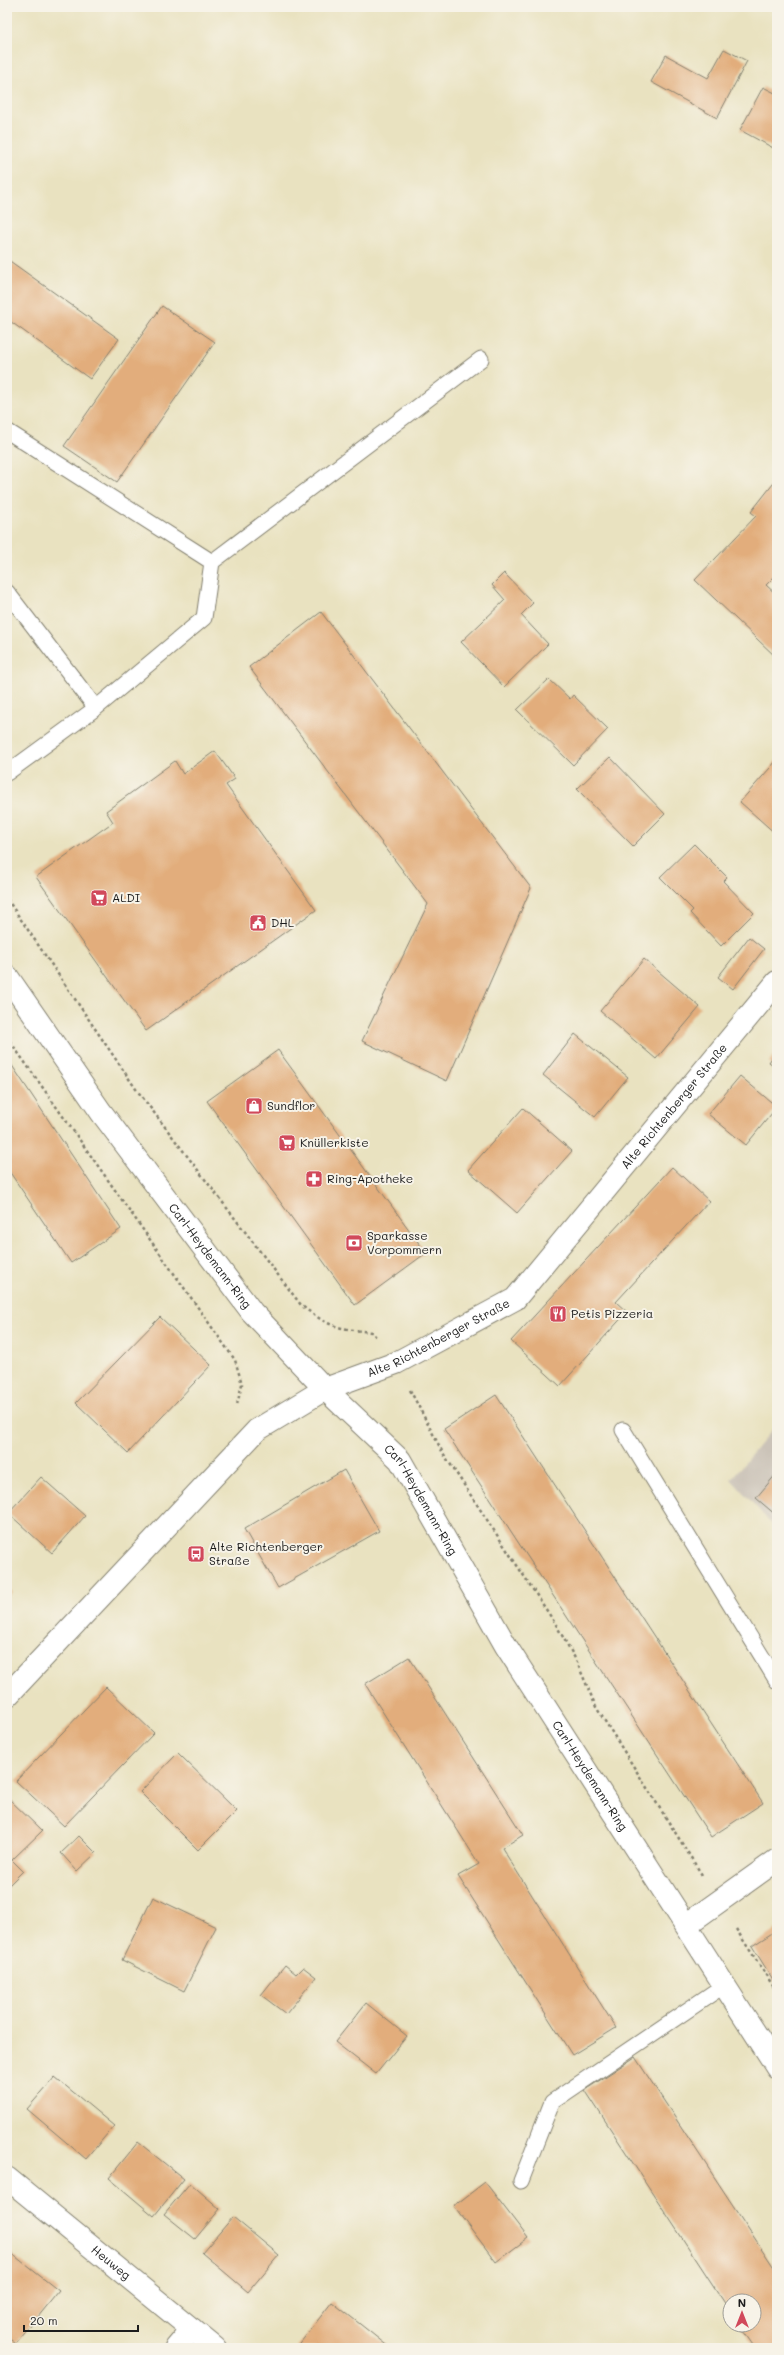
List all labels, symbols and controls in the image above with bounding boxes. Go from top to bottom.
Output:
supermarket icon: ALDI [89,888,109,908]
place label: ALDI [112,889,140,905]
public building icon: DHL [248,913,268,933]
place label: DHL [271,914,295,930]
street label: Alte Richtenberger Straße [617,1040,730,1172]
shop icon: Sundflor [244,1096,264,1116]
place label: Sundflor [267,1097,315,1113]
supermarket icon: Knüllerkiste [277,1133,297,1153]
place label: Knüllerkiste [300,1134,369,1150]
pharmacy icon: Ring-Apotheke [304,1169,324,1189]
place label: Ring-Apotheke [327,1170,413,1186]
street label: Carl-Heydemann-Ring [166,1200,256,1312]
place label: Sparkasse Vorpommern [367,1227,442,1257]
bank icon: Sparkasse Vorpommern [344,1233,364,1253]
street label: Alte Richtenberger Straße [364,1294,512,1380]
restaurant icon: Petis Pizzeria [548,1304,568,1324]
place label: Petis Pizzeria [571,1305,653,1321]
street label: Carl-Heydemann-Ring [381,1440,462,1558]
place label: Alte Richtenberger Straße [209,1538,323,1568]
bus stop icon: Alte Richtenberger Straße [186,1544,206,1564]
street label: Carl-Heydemann-Ring [549,1717,632,1834]
street label: Heuweg [88,2241,134,2283]
north arrow [722,2293,762,2333]
text: N [738,2295,746,2310]
scale bar [24,2307,138,2333]
text: 20 m [30,2312,58,2328]

